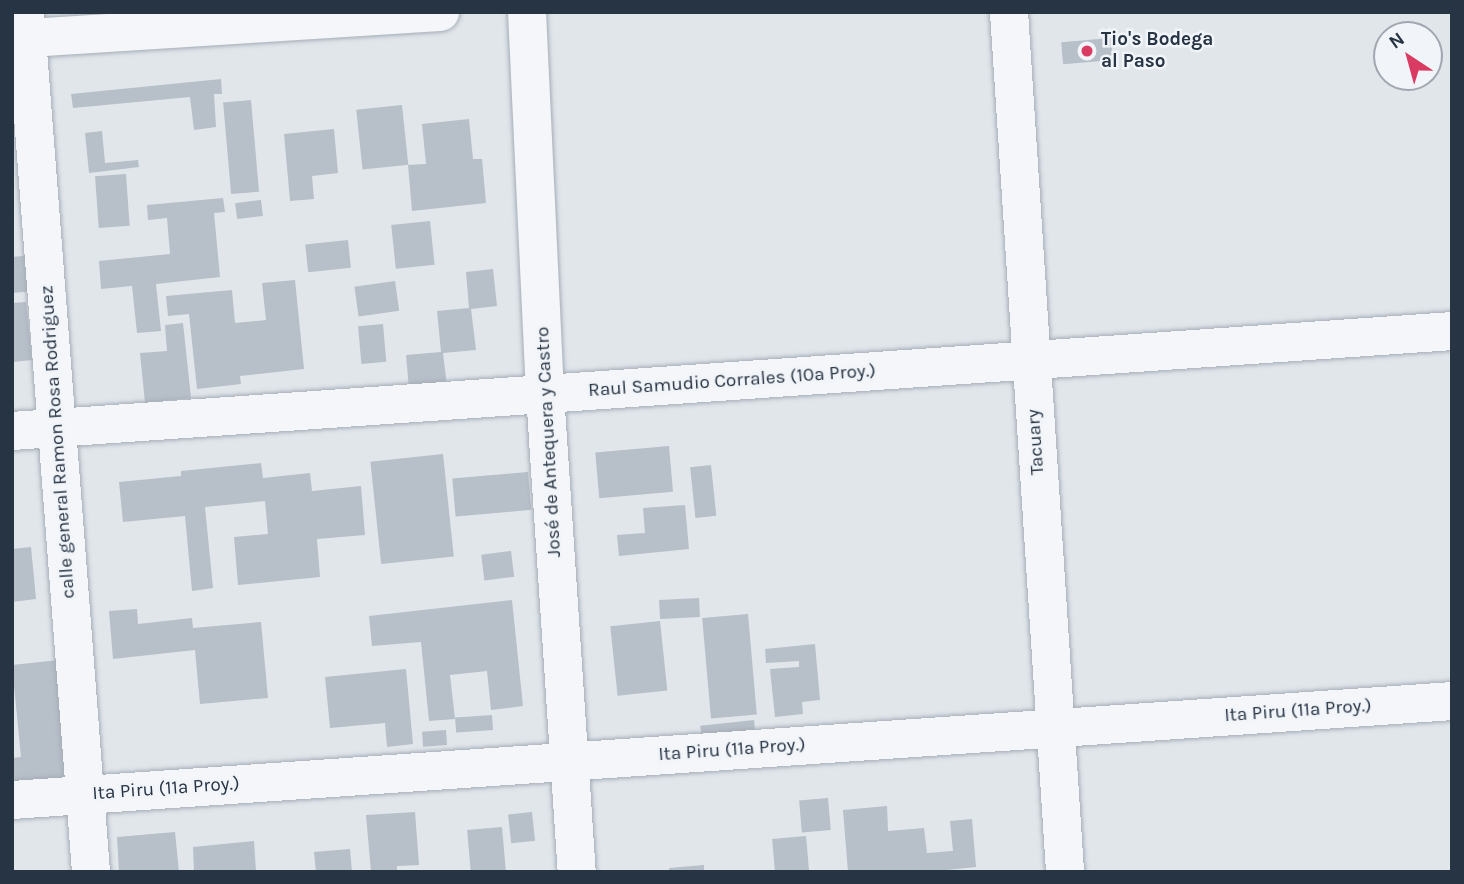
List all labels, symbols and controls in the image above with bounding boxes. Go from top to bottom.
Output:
north arrow [1373,21,1443,91]
text: N [1385,28,1409,54]
place label: Tio's Bodega al Paso [1101,29,1213,73]
marker: Tio's Bodega al Paso [1079,43,1095,59]
street label: calle general Ramon Rosa Rodriguez [36,285,80,599]
street label: José de Antequera y Castro [532,326,566,558]
street label: Raul Samudio Corrales (10ª Proy.) [587,360,877,402]
street label: Tacuary [1022,408,1050,476]
street label: Ita Piru (11ª Proy.) [1224,694,1372,728]
street label: Ita Piru (11ª Proy.) [658,733,806,767]
street label: Ita Piru (11ª Proy.) [92,772,240,806]

